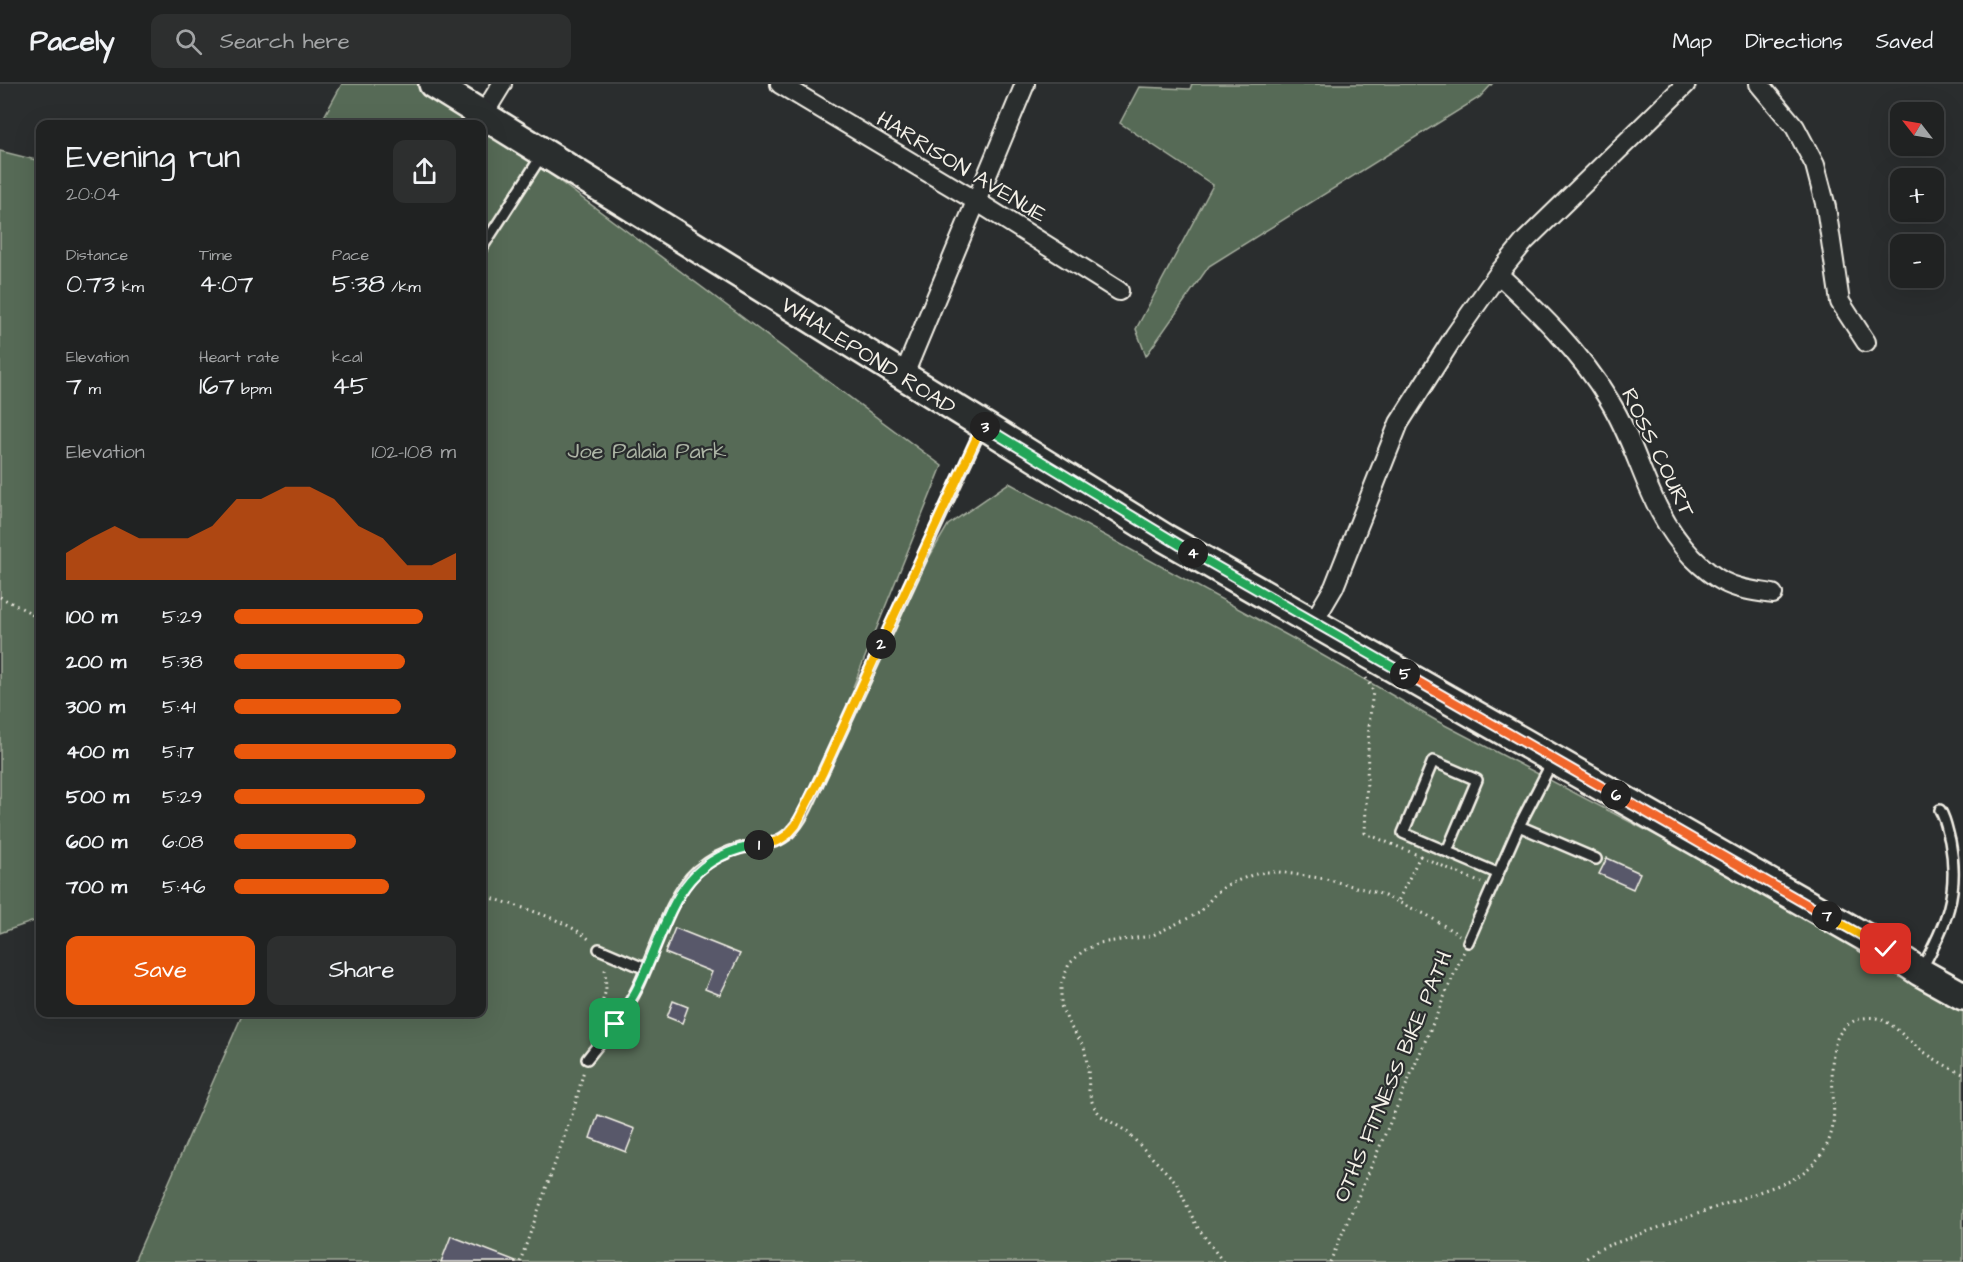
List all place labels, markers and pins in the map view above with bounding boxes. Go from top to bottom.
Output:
pin: 3 [970,412,1000,442]
pin: 4 [1178,538,1208,568]
pin: 2 [866,629,896,659]
pin: 5 [1390,659,1420,689]
pin: 6 [1601,780,1631,810]
pin: 1 [744,830,774,860]
pin: 7 [1812,901,1842,931]
pin [1860,923,1911,974]
pin [589,998,640,1049]

